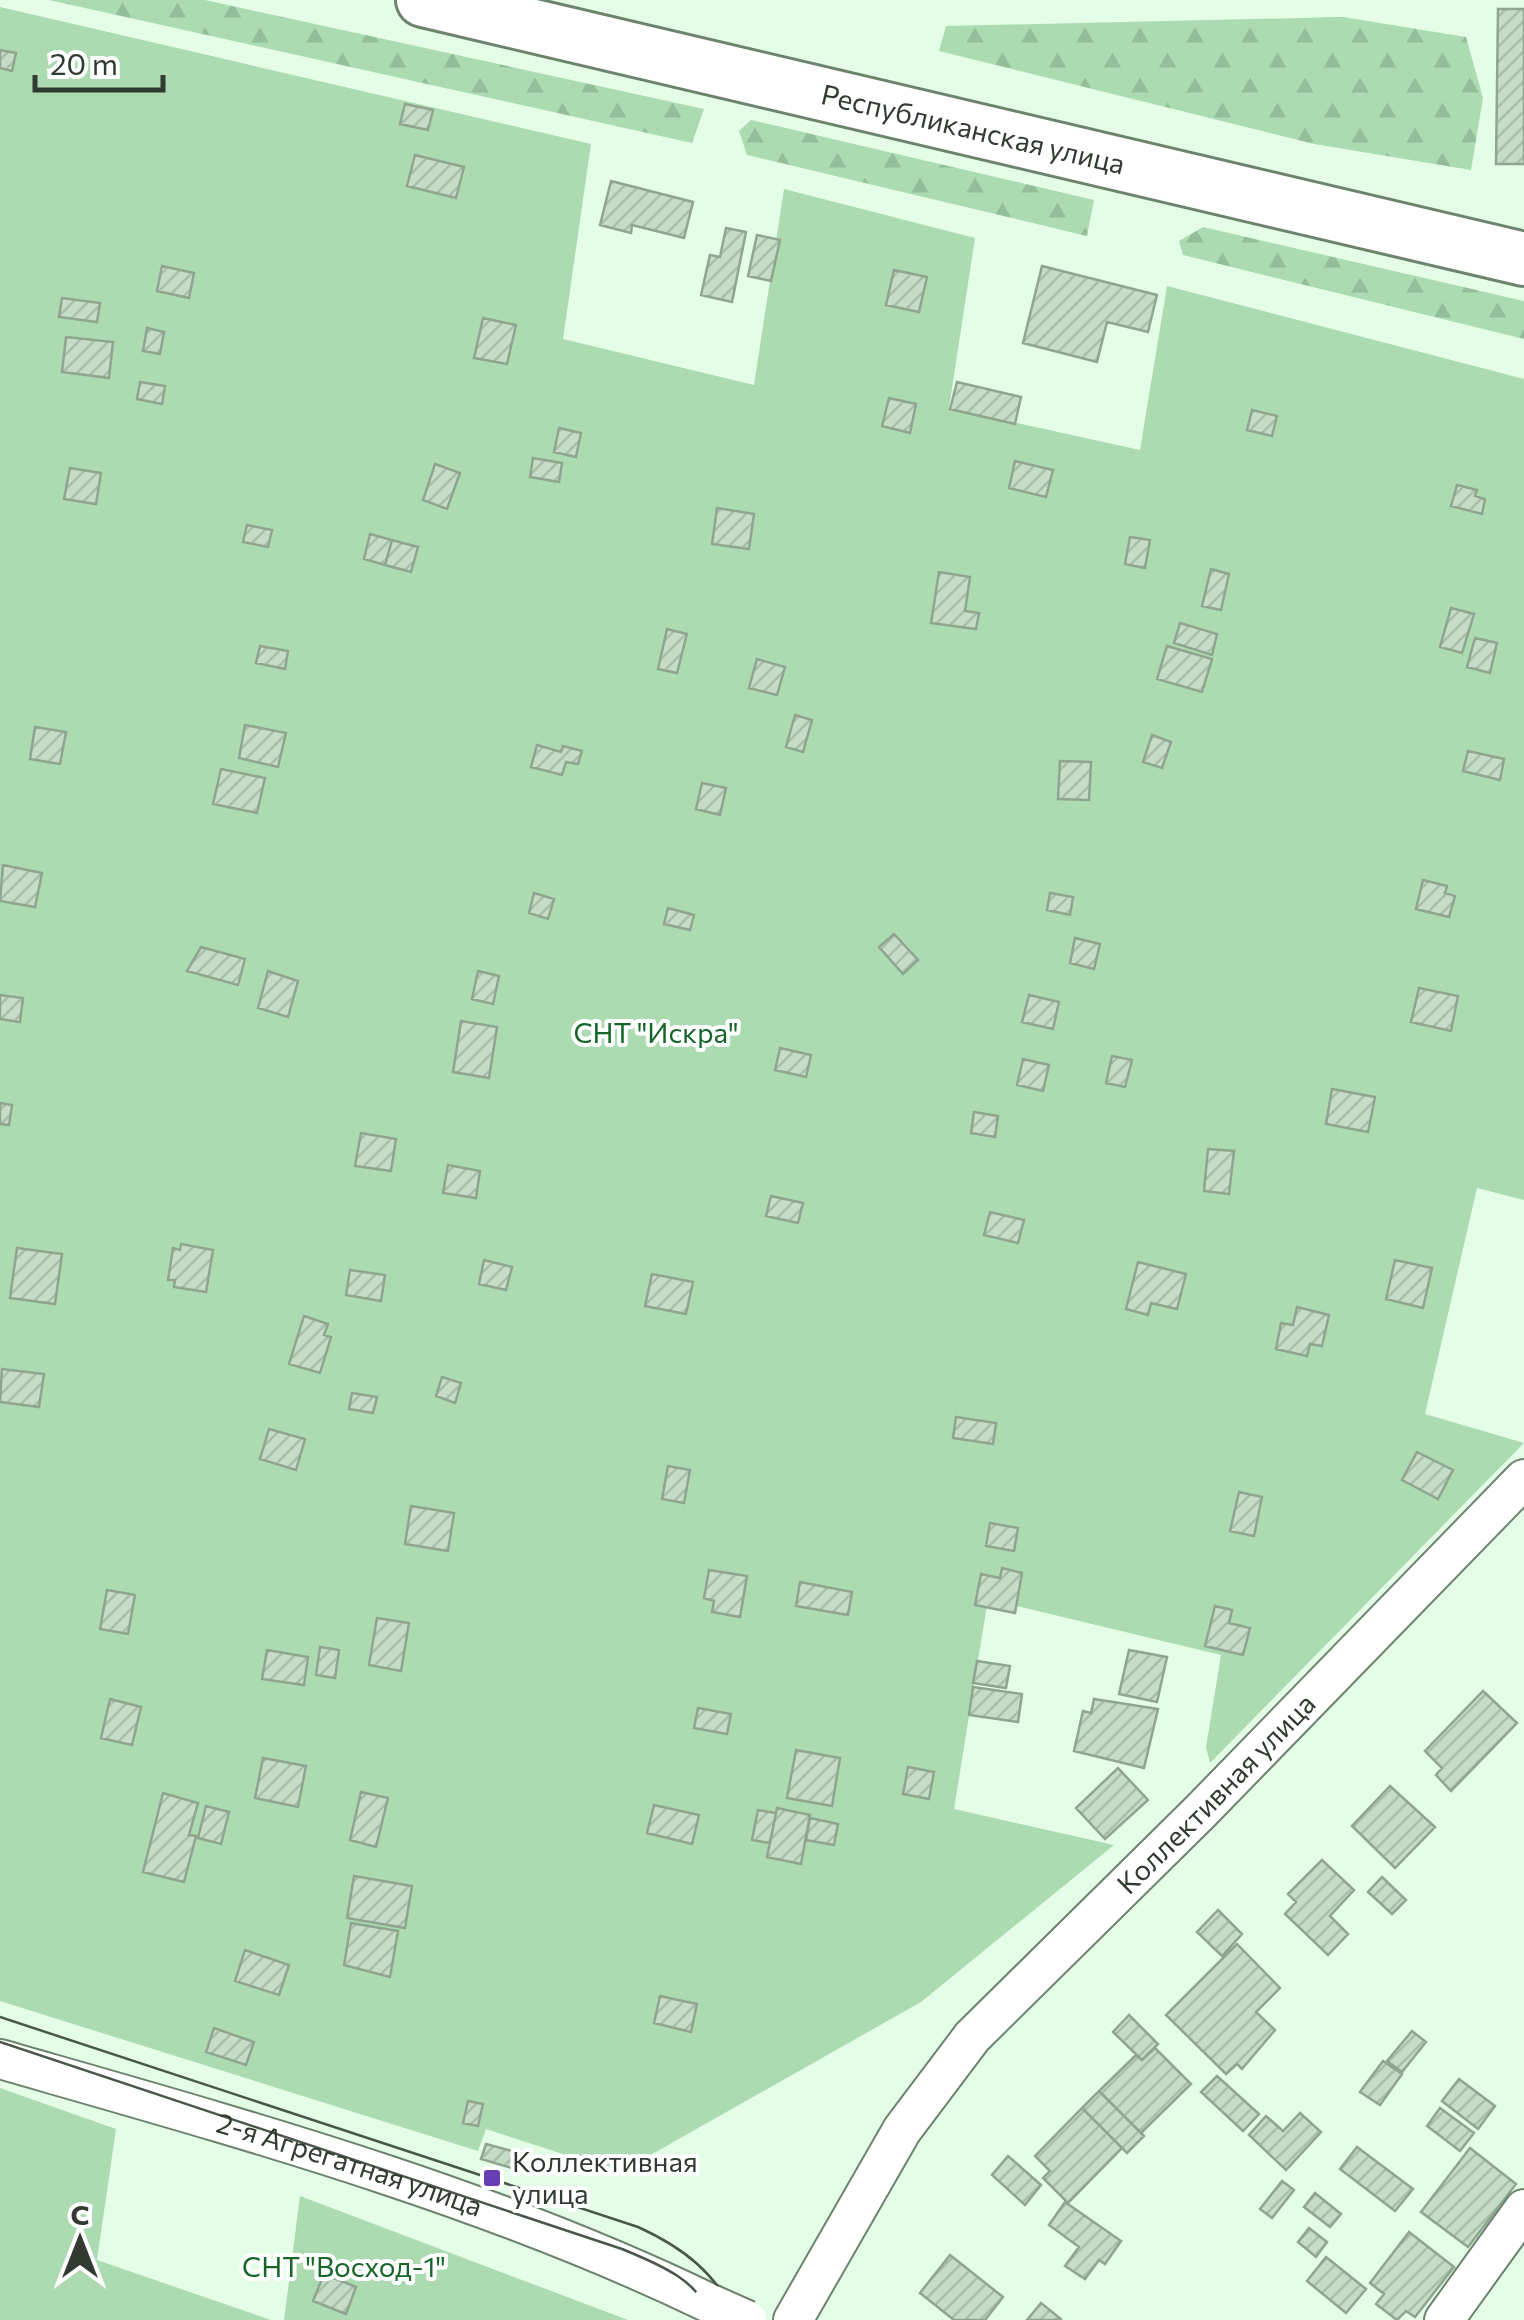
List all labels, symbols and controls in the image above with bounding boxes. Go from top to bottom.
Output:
scale bar [35,30,162,92]
text: 20 m [50,44,118,81]
street label: Республиканская улица [818,76,1128,181]
park label: СНТ "Искра" [573,1015,739,1049]
street label: Коллективная улица [1109,1686,1322,1900]
street label: 2-я Агрегатная улица [213,2105,487,2223]
place label: Коллективная улица [512,2144,698,2210]
marker: Коллективная улица [481,2167,503,2189]
north arrow [30,2190,130,2290]
text: С [70,2197,90,2231]
park label: СНТ "Восход-1" [242,2249,446,2283]

